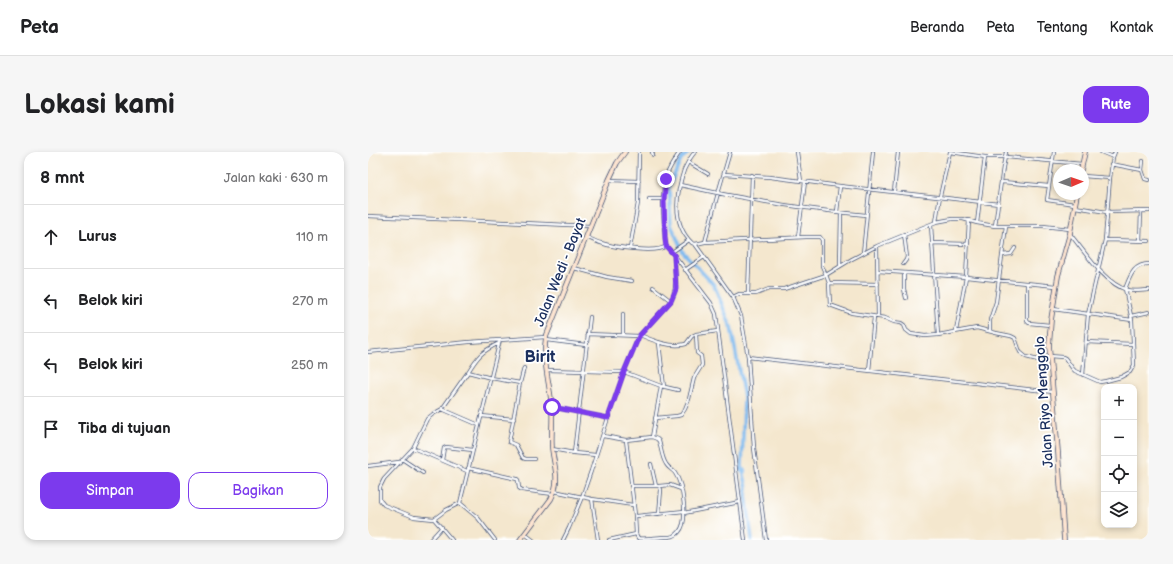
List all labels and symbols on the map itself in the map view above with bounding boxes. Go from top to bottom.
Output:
north arrow [1053,164,1089,200]
route end [657,170,675,188]
street label: Jalan Wedi - Bayat [530,214,590,329]
street label: Jalan Riyo Menggolo [1031,336,1057,468]
district label: Birit [525,348,556,367]
route start [543,398,561,416]

